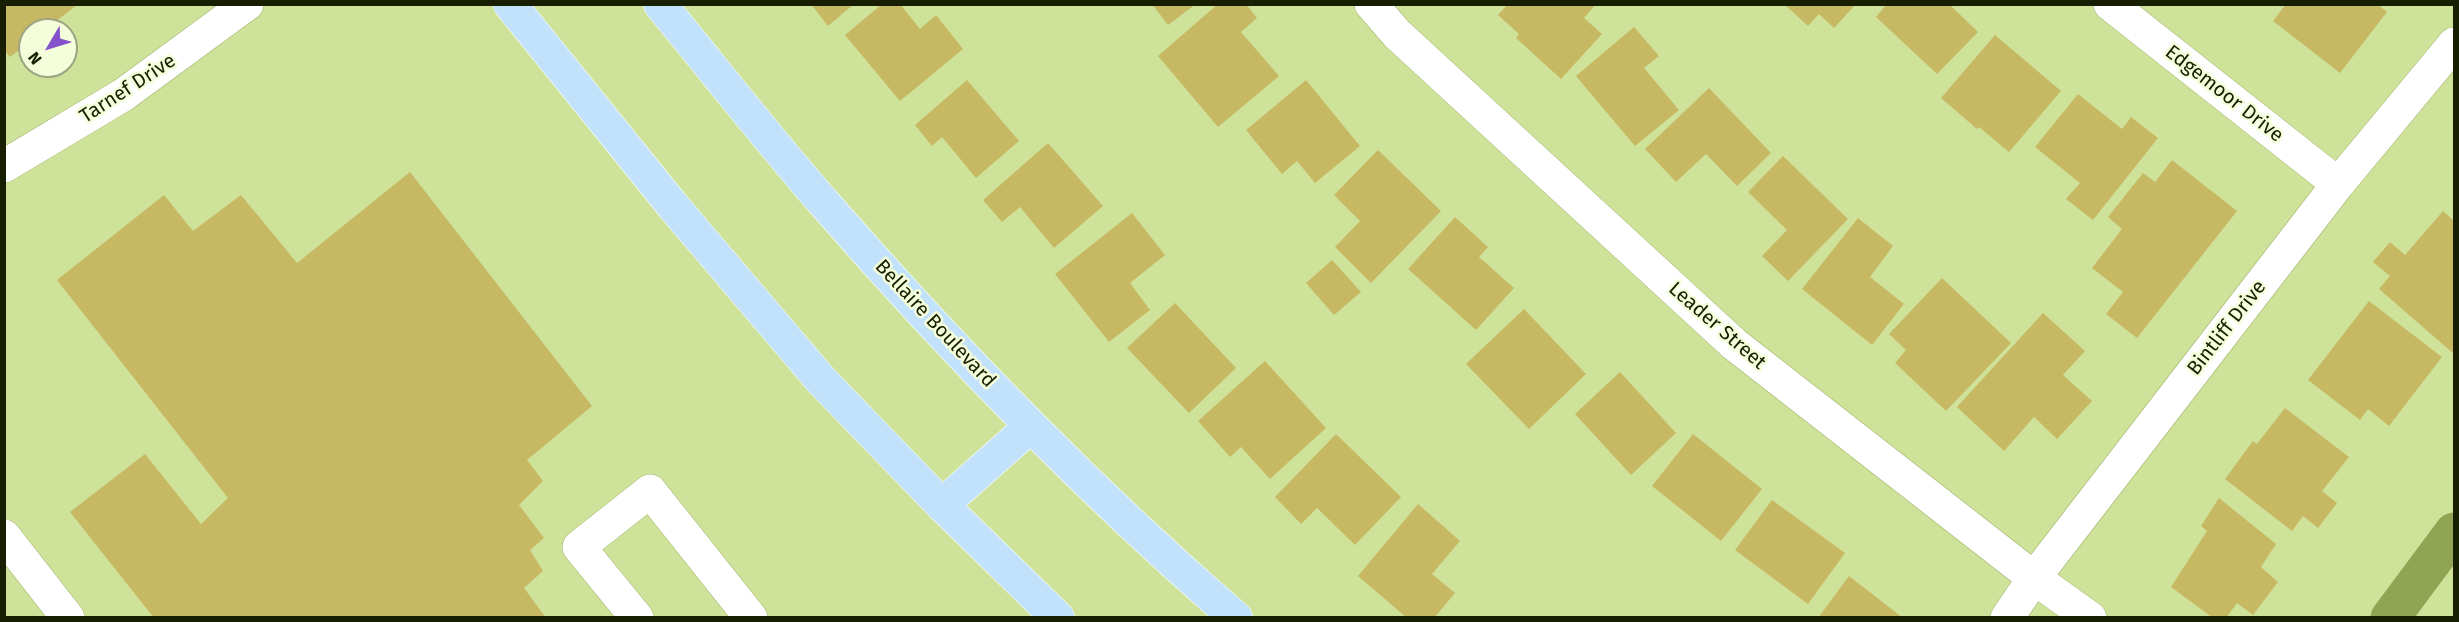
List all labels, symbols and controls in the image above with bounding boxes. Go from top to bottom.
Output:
north arrow [18,18,78,78]
street label: Edgemoor Drive [2160,40,2288,148]
text: N [24,48,46,68]
street label: Tarnef Drive [76,49,180,129]
street label: Bellaire Boulevard [870,255,1000,393]
street label: Bintliff Drive [2183,276,2271,380]
street label: Leader Street [1663,277,1771,375]

